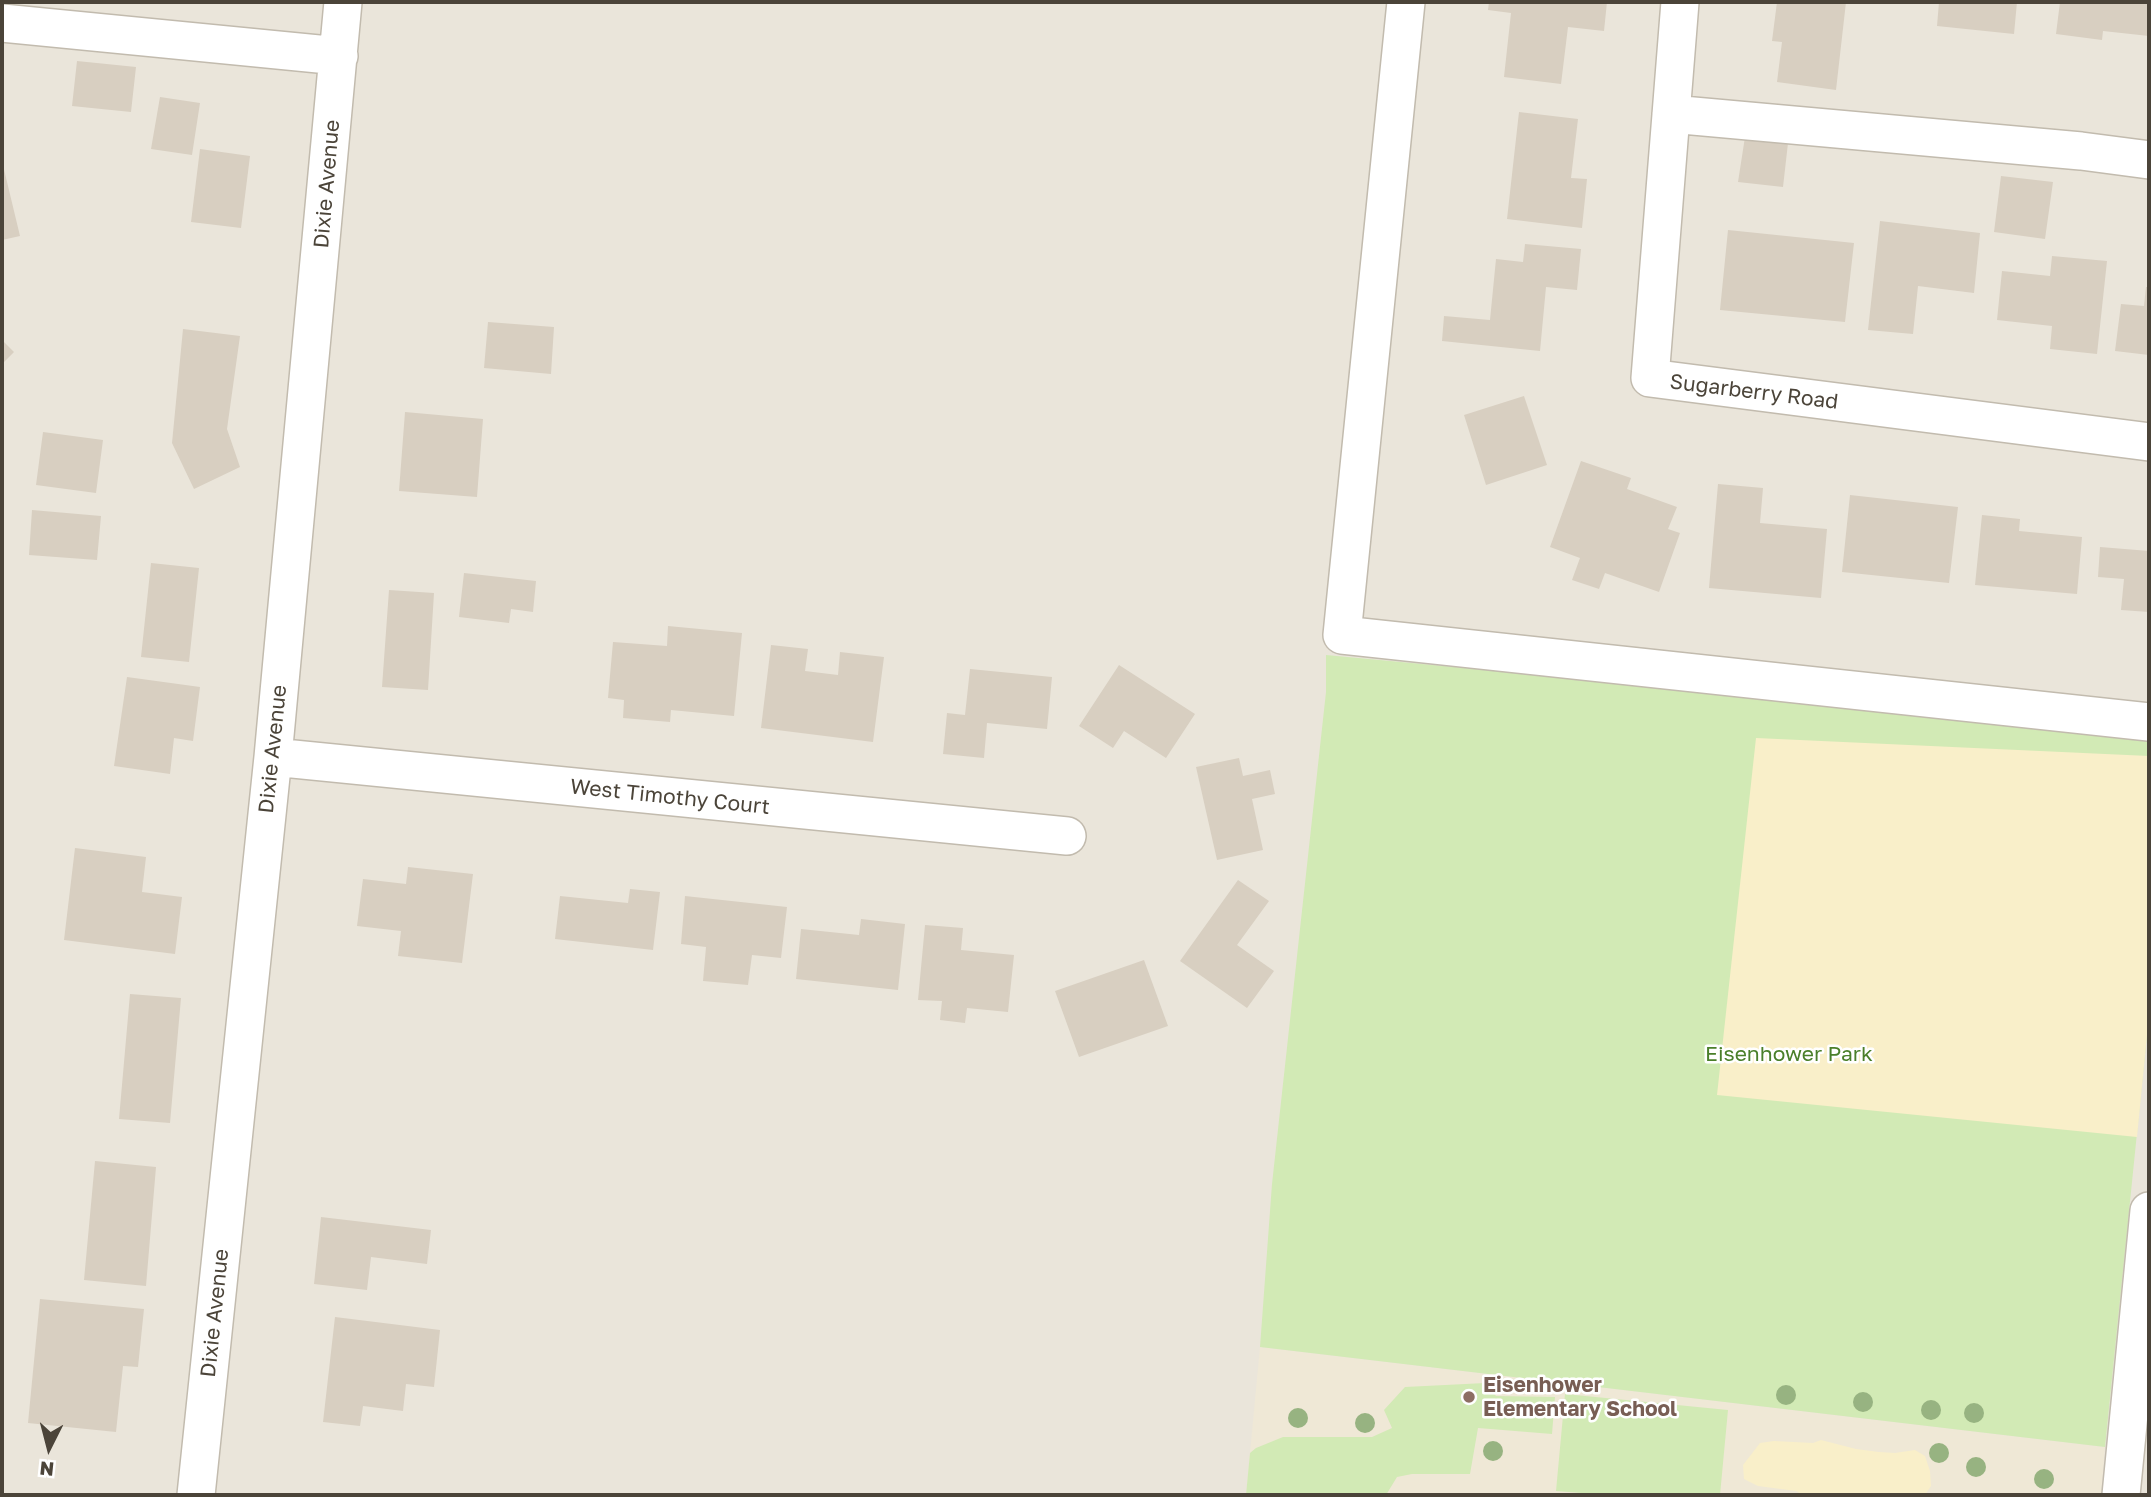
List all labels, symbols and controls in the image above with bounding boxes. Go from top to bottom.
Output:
street label: Dixie Avenue [309,119,345,249]
street label: Sugarberry Road [1668,369,1840,415]
street label: Dixie Avenue [254,684,292,814]
street label: West Timothy Court [569,774,771,820]
park label: Eisenhower Park [1705,1041,1873,1067]
street label: Dixie Avenue [196,1248,234,1378]
place label: Eisenhower Elementary School [1483,1372,1677,1422]
marker: Eisenhower Elementary School [1461,1389,1477,1405]
north arrow [14,1413,84,1483]
text: N [38,1457,55,1482]

